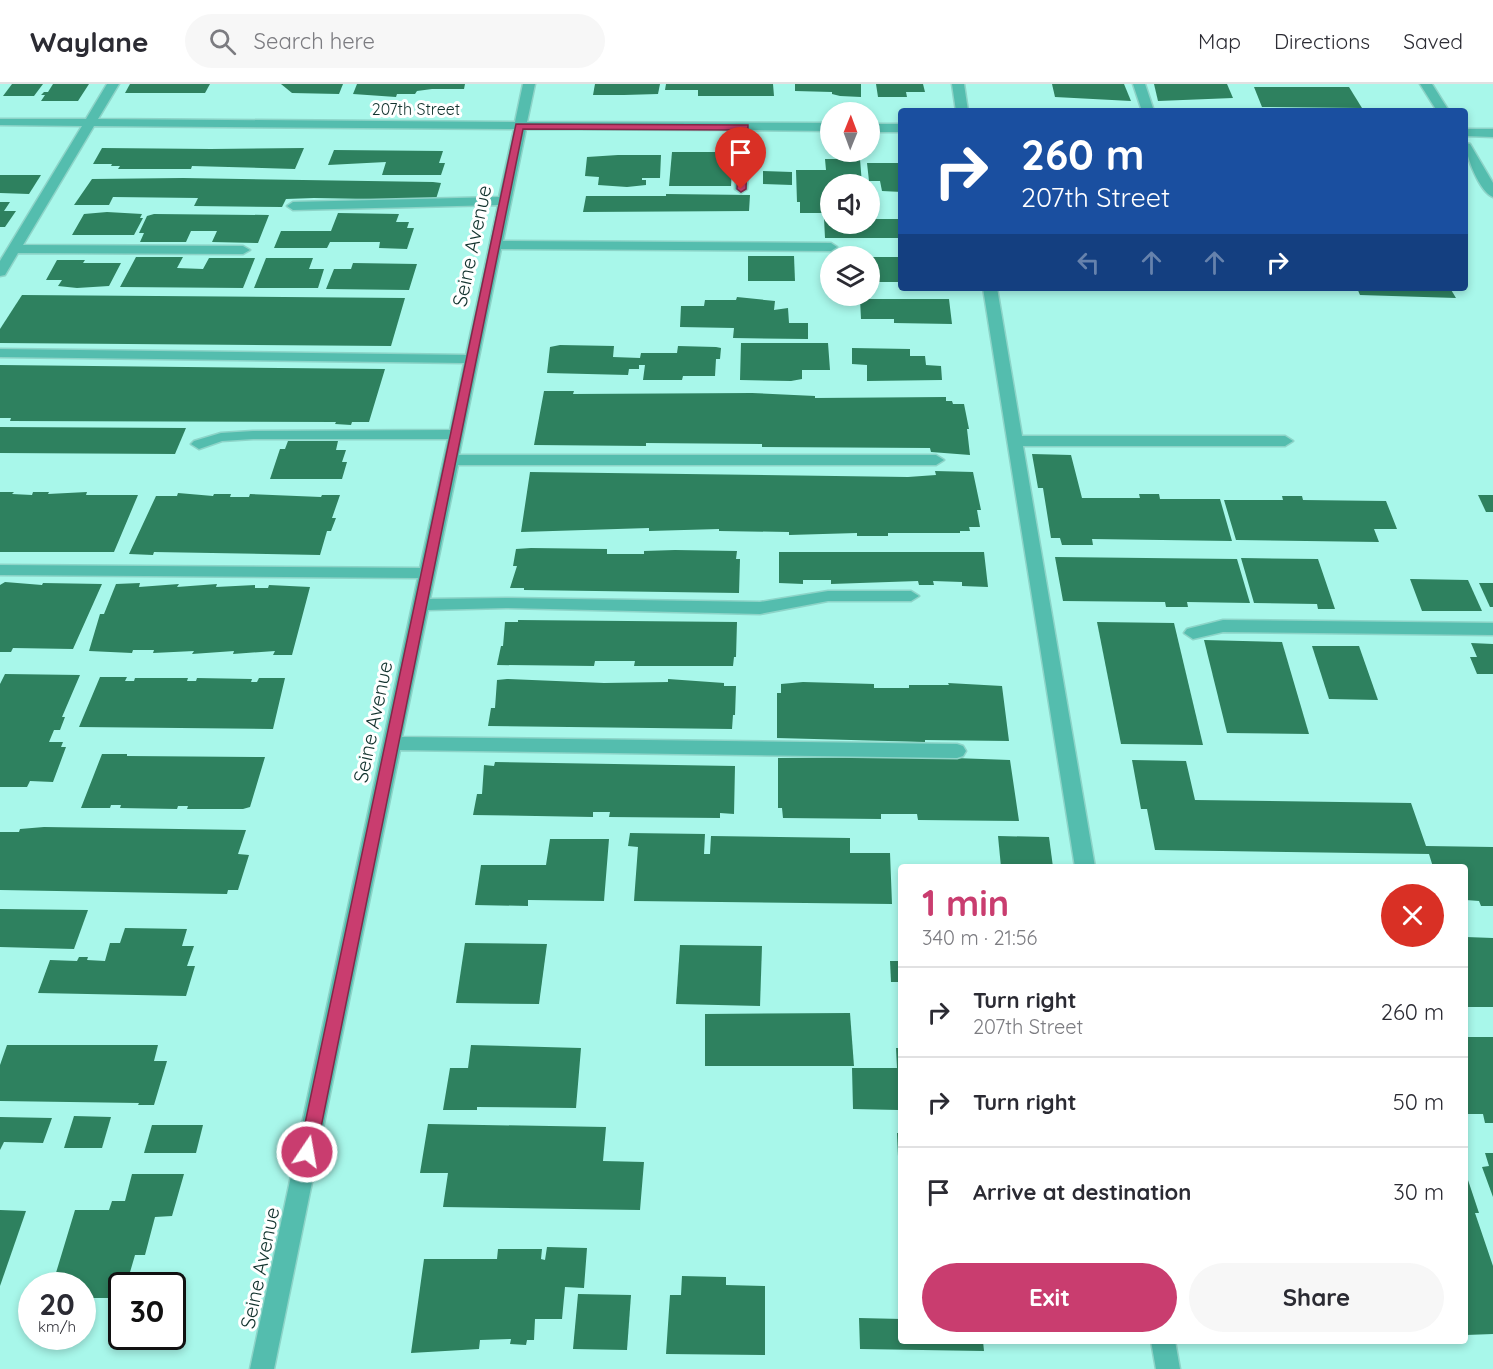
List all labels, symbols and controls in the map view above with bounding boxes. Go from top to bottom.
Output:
search box [185,14,605,68]
text: Waylane [30,24,149,59]
icon: search [206,25,239,58]
text: Search here [254,27,375,55]
text: Map [1198,28,1241,54]
text: Directions [1274,28,1370,54]
text: Saved [1403,28,1463,54]
street label: 207th Street [372,99,460,119]
north arrow [820,102,880,162]
map controls [820,102,880,306]
pin [715,127,766,189]
text: 260 m [1021,128,1144,181]
icon: right [922,132,1000,210]
icon: arrive [724,136,757,169]
button: sound [820,174,880,234]
text: 207th Street [1021,180,1170,214]
street label: Seine Avenue [446,183,497,309]
button: layers [820,246,880,306]
icon: left [1072,246,1105,279]
icon: ahead [1135,246,1168,279]
icon: ahead [1198,246,1231,279]
icon: right [1261,246,1294,279]
street label: Seine Avenue [347,659,398,785]
text: 1 min [922,880,1009,925]
button: close [1381,884,1444,947]
text: 340 m · 21:56 [922,925,1037,950]
text: Turn right [973,986,1077,1014]
icon: right [922,996,955,1029]
text: 260 m [1381,998,1444,1026]
text: 207th Street [973,1014,1083,1039]
icon: right [922,1086,955,1119]
text: Turn right [973,1088,1077,1116]
text: 50 m [1393,1088,1444,1116]
position arrow [275,1120,339,1184]
icon: arrive [922,1176,955,1209]
text: Arrive at destination [973,1178,1191,1206]
text: 30 m [1393,1178,1444,1206]
street label: Seine Avenue [234,1205,285,1331]
button: Exit [922,1263,1177,1332]
button: Share [1189,1263,1444,1332]
speed limit sign: 30 [108,1272,186,1350]
text: 20 [39,1285,75,1323]
text: km/h [38,1317,76,1336]

